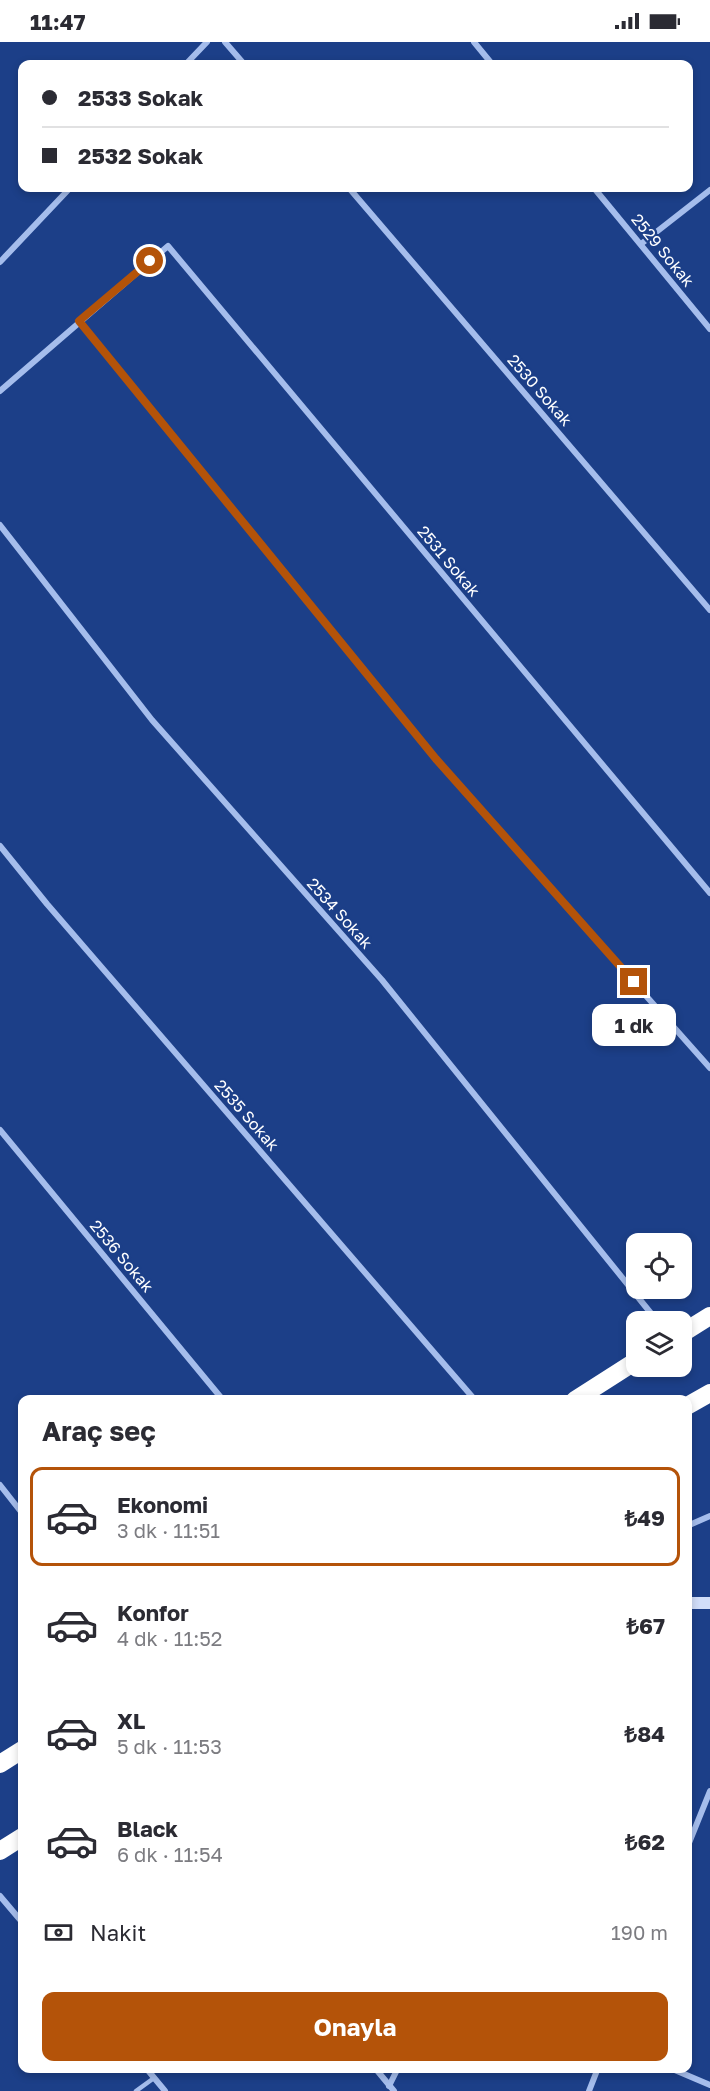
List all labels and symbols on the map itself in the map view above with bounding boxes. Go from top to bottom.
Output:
street label: 2529 Sokak [627,209,699,291]
route start [136,247,163,274]
street label: 2530 Sokak [503,350,577,430]
street label: 2531 Sokak [414,521,484,601]
street label: 2534 Sokak [303,873,377,953]
route end [620,968,647,995]
callout: 1 dk [592,1003,676,1045]
street label: 2535 Sokak [211,1075,283,1155]
street label: 2536 Sokak [86,1216,158,1296]

